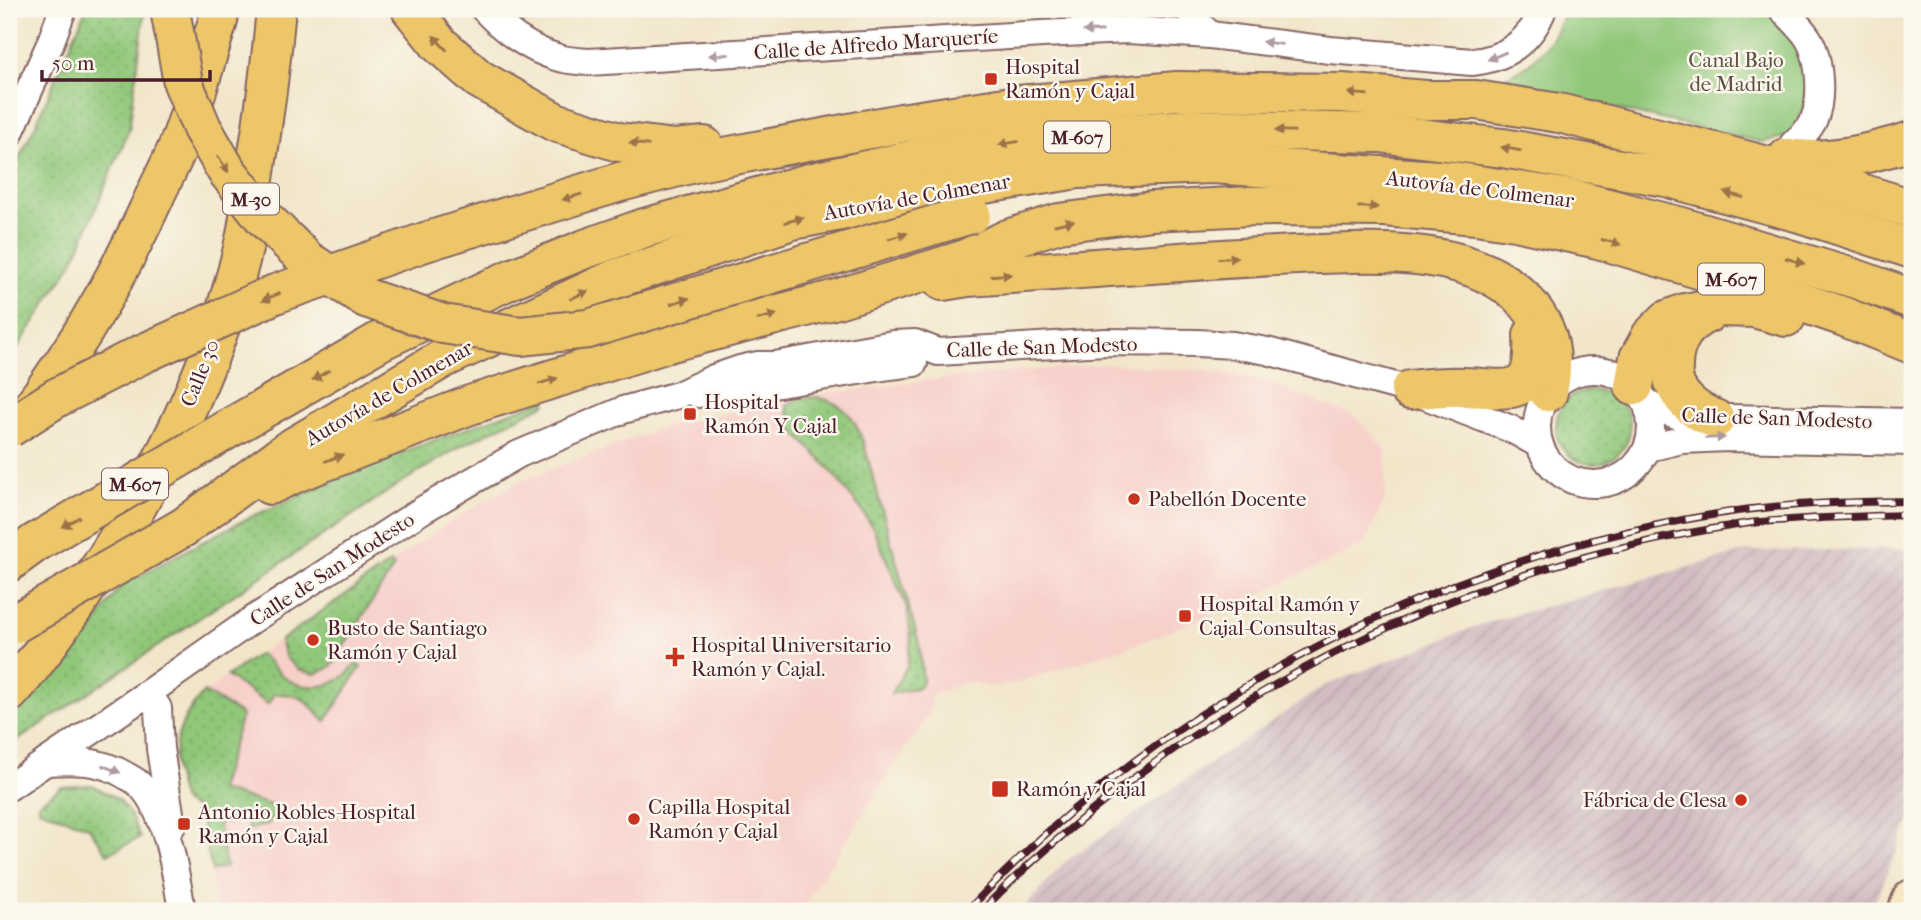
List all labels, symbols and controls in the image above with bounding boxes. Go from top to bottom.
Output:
street label: Calle de Alfredo Marqueríe [753,23,999,65]
one-way arrow [1081,25,1103,37]
one-way arrow [432,35,448,52]
one-way arrow [1261,37,1283,48]
scale bar [42,38,210,82]
park label: Canal Bajo de Madrid [1688,48,1784,96]
one-way arrow [708,49,730,60]
one-way arrow [1487,50,1507,62]
text: 50 m [52,51,95,75]
place label: Hospital Ramón y Cajal [1005,55,1135,103]
marker: Hospital Ramón y Cajal [983,71,999,87]
one-way arrow [1347,88,1369,99]
road number: M-607 [1044,122,1110,153]
one-way arrow [1274,125,1296,137]
one-way arrow [998,138,1020,149]
one-way arrow [627,139,649,150]
one-way arrow [1500,143,1522,154]
one-way arrow [217,155,230,174]
street label: Autovía de Colmenar [1384,165,1575,212]
street label: Autovía de Colmenar [821,169,1012,225]
road number: M-30 [223,183,279,214]
one-way arrow [1723,189,1745,200]
one-way arrow [561,193,582,203]
one-way arrow [1357,201,1379,213]
one-way arrow [783,214,805,225]
one-way arrow [1053,217,1075,228]
one-way arrow [888,231,909,241]
one-way arrow [1601,238,1622,248]
one-way arrow [1217,253,1239,264]
one-way arrow [1784,256,1805,266]
road number: M-607 [1698,264,1764,294]
one-way arrow [991,269,1013,280]
one-way arrow [569,289,590,300]
one-way arrow [261,291,282,302]
one-way arrow [670,296,691,306]
one-way arrow [756,311,778,322]
street label: Calle de San Modesto [946,332,1138,362]
street label: Autovía de Colmenar [300,335,477,451]
street label: Calle 30 [176,336,224,410]
one-way arrow [311,369,330,381]
one-way arrow [538,375,559,385]
place label: Hospital Ramón Y Cajal [704,390,838,438]
street label: Calle de San Modesto [1681,403,1873,433]
marker: Hospital Ramón Y Cajal [682,406,698,422]
one-way arrow [1704,433,1726,444]
one-way arrow [324,452,345,463]
road number: M-607 [102,468,168,499]
place label: Pabellón Docente [1148,487,1306,511]
marker: Pabellón Docente [1126,491,1142,507]
street label: Calle de San Modesto [245,507,419,631]
one-way arrow [61,516,80,528]
place label: Hospital Ramón y Cajal-Consultas [1199,592,1360,640]
marker: Hospital Ramón y Cajal-Consultas [1177,608,1193,624]
place label: Busto de Santiago Ramón y Cajal [327,616,487,664]
marker: Busto de Santiago Ramón y Cajal [305,632,321,648]
place label: Hospital Universitario Ramón y Cajal. [691,633,891,681]
marker: Hospital Universitario Ramón y Cajal. [665,647,685,667]
one-way arrow [101,763,122,774]
place label: Ramón y Cajal [1016,777,1146,801]
marker: Ramón y Cajal [990,779,1010,799]
place label: Fábrica de Clesa [1583,788,1727,812]
marker: Fábrica de Clesa [1733,792,1749,808]
place label: Capilla Hospital Ramón y Cajal [648,795,791,843]
place label: Antonio Robles-Hospital Ramón y Cajal [197,800,416,848]
marker: Capilla Hospital Ramón y Cajal [626,811,642,827]
marker: Antonio Robles-Hospital Ramón y Cajal [176,816,192,832]

